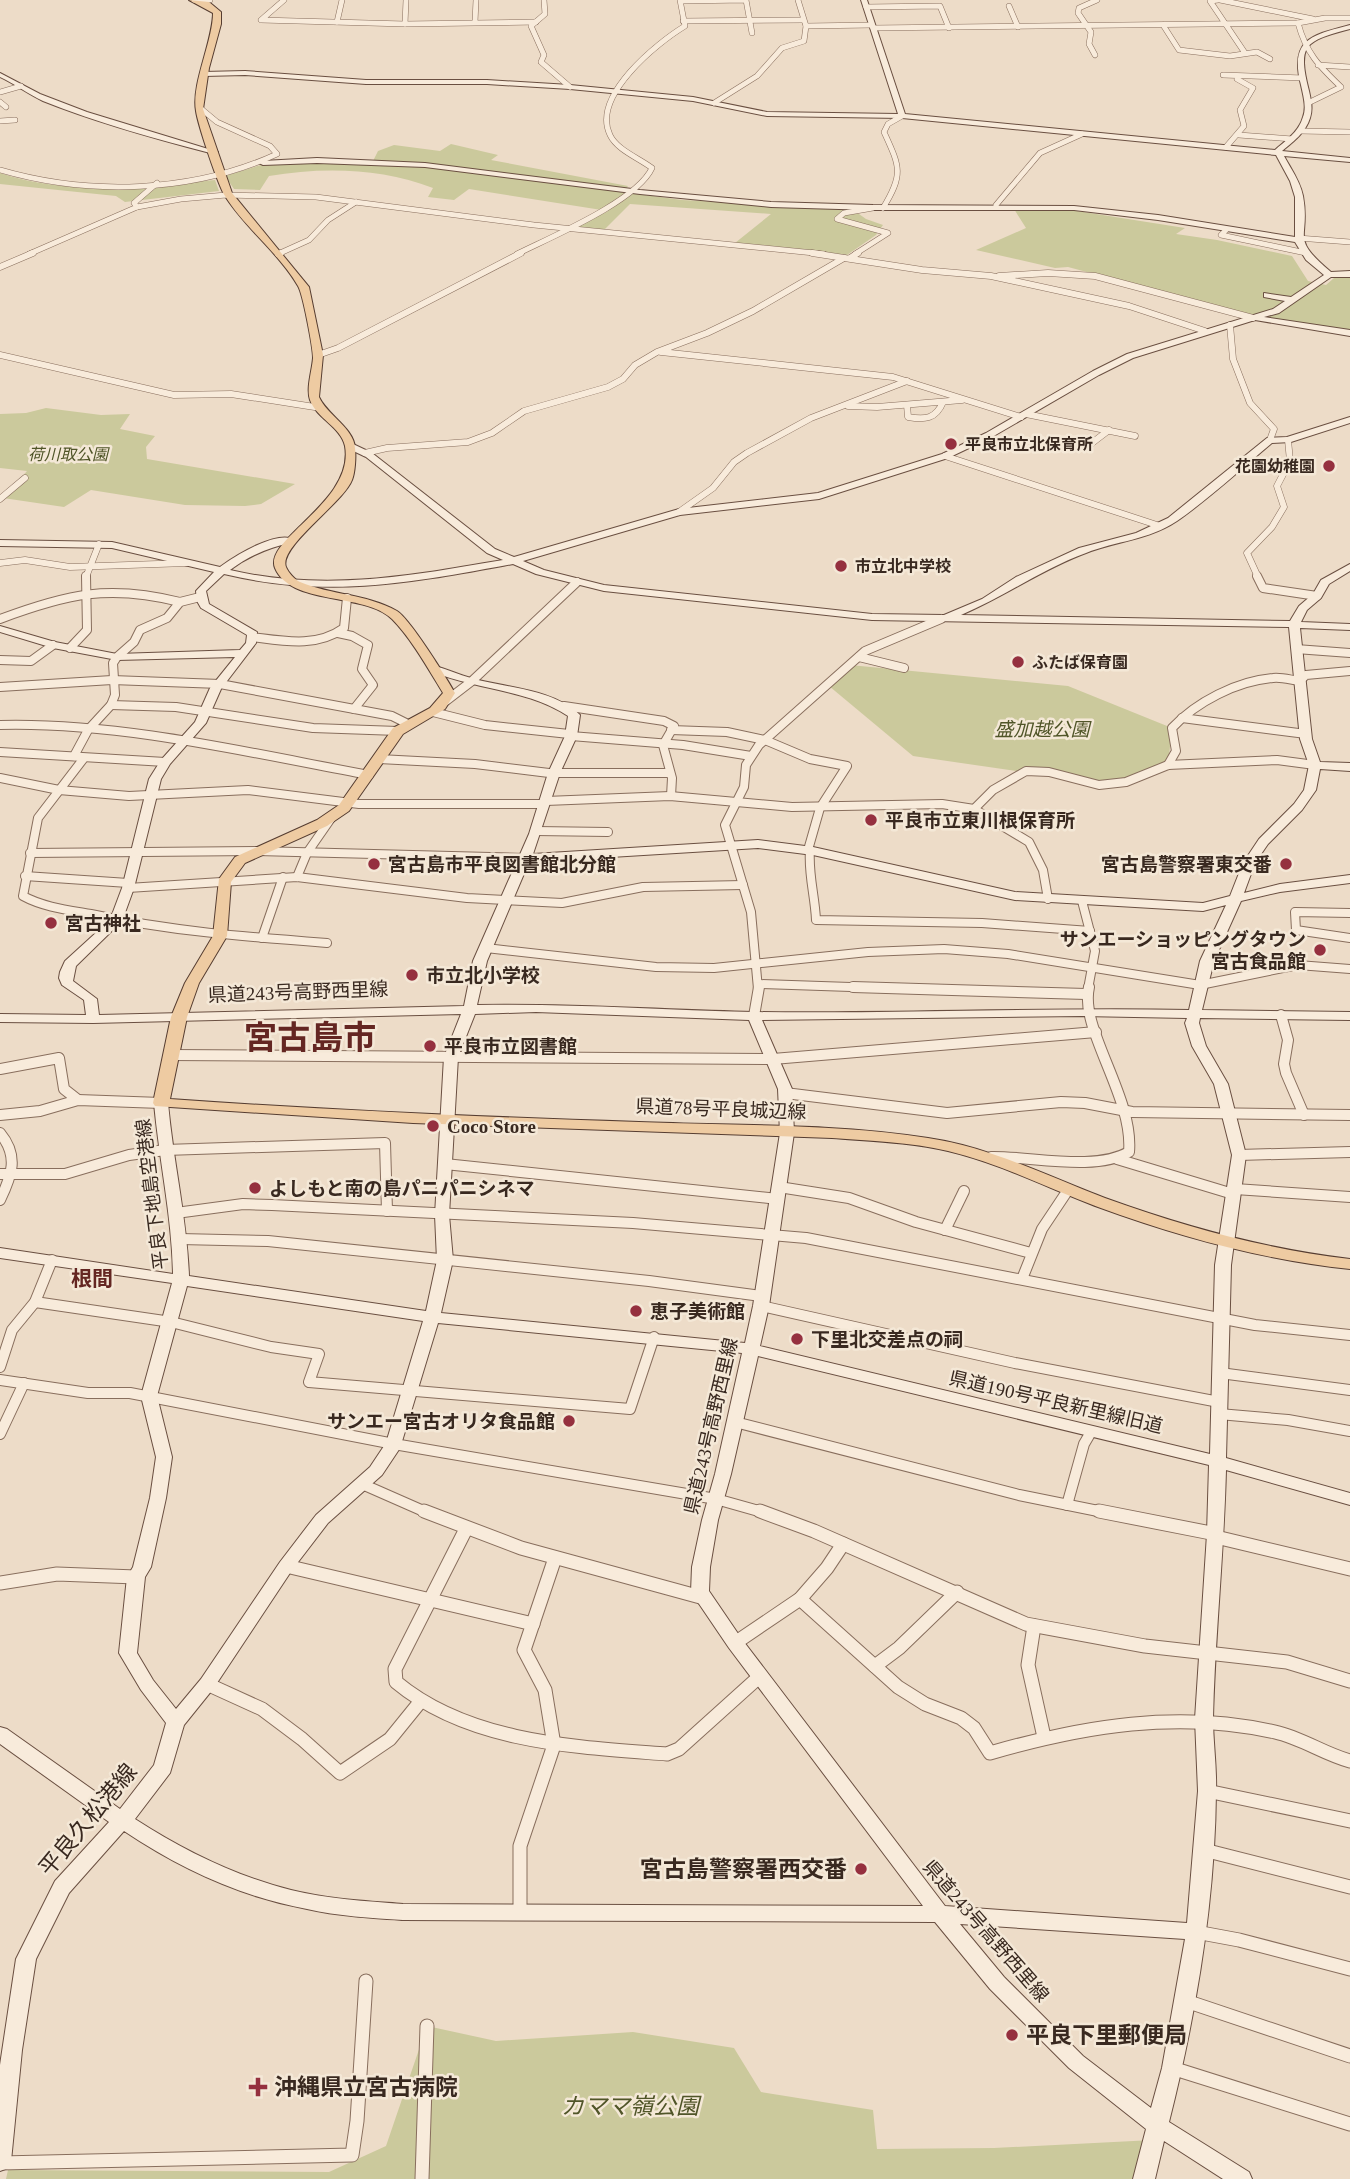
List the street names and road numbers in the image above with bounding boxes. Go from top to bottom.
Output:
street label: 県道243号高野西里線 [207,978,389,1006]
street label: 県道78号平良城辺線 [635,1096,807,1122]
street label: 平良下地島空港線 [132,1117,172,1271]
street label: 県道243号高野西里線 [680,1336,742,1516]
street label: 県道190号平良新里線旧道 [947,1367,1165,1437]
street label: 平良久松港線 [34,1759,142,1881]
street label: 県道243号高野西里線 [919,1856,1053,2006]

